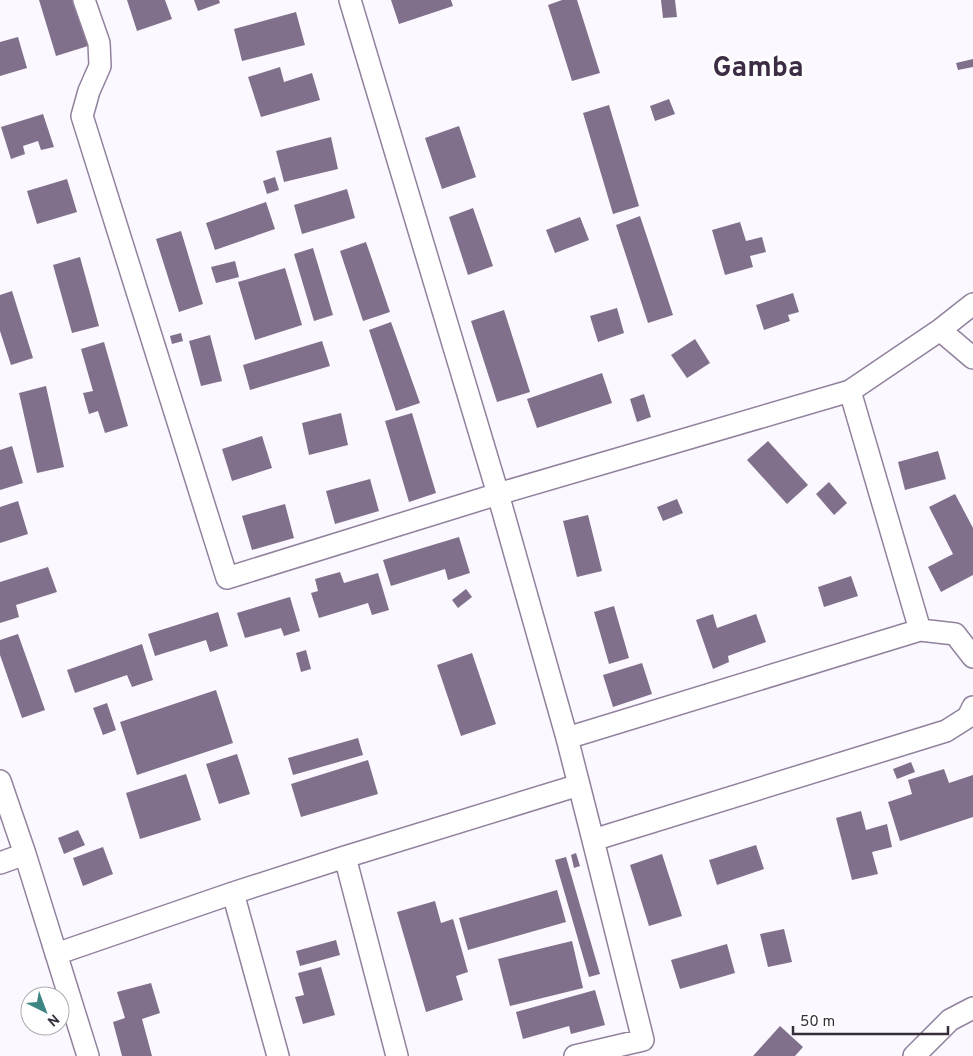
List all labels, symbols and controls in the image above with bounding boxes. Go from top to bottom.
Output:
district label: Gamba [712,51,804,87]
north arrow [20,986,70,1036]
scale bar [793,1004,948,1036]
text: N [43,1010,62,1029]
text: 50 m [800,1013,835,1032]

